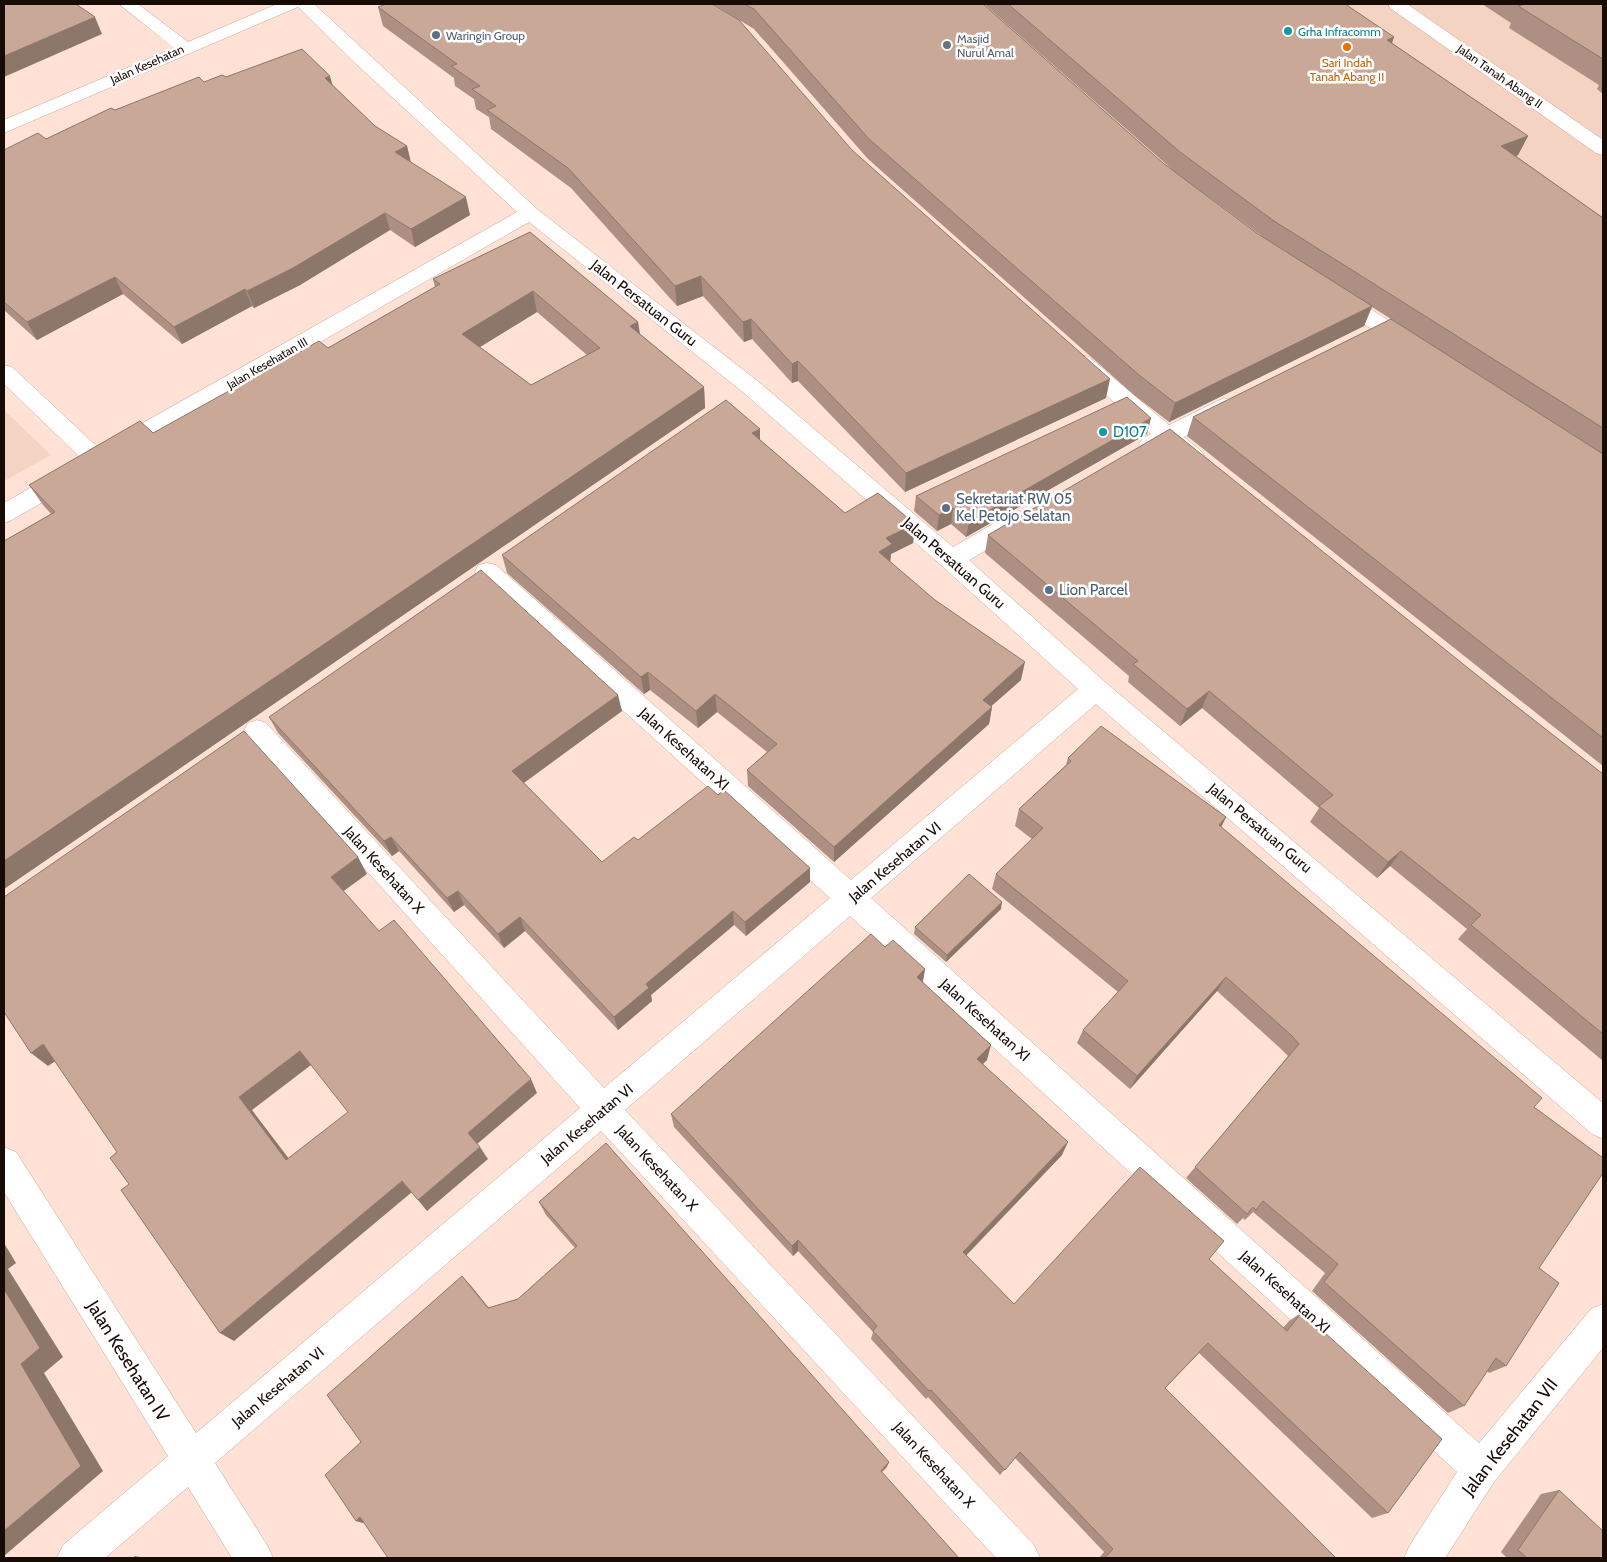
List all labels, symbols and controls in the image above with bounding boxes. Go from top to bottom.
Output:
place label: Grha Infracomm [1298,24,1381,39]
marker: Grha Infracomm [1282,25,1294,37]
place label: Waringin Group [446,28,525,43]
marker: Waringin Group [430,29,442,41]
place label: Masjid Nurul Amal [957,31,1014,60]
marker: Masjid Nurul Amal [941,39,953,51]
street label: Jalan Tanah Abang II [1453,40,1546,111]
street label: Jalan Kesehatan [107,41,186,87]
marker: Sari Indah Tanah Abang II [1341,41,1353,53]
place label: Sari Indah Tanah Abang II [1310,55,1384,84]
street label: Jalan Persatuan Guru [587,255,701,350]
street label: Jalan Kesehatan III [223,334,310,393]
place label: D107 [1113,423,1147,441]
marker: D107 [1097,426,1109,438]
place label: Sekretariat RW 05 Kel Petojo Selatan [956,490,1072,525]
marker: Sekretariat RW 05 Kel Petojo Selatan [940,502,952,514]
street label: Jalan Persatuan Guru [898,513,1009,612]
place label: Lion Parcel [1059,581,1128,599]
marker: Lion Parcel [1043,584,1055,596]
street label: Jalan Kesehatan XI [635,703,733,794]
street label: Jalan Persatuan Guru [1204,779,1315,877]
street label: Jalan Kesehatan VI [844,818,945,907]
street label: Jalan Kesehatan X [340,822,428,917]
street label: Jalan Kesehatan XI [936,974,1034,1065]
street label: Jalan Kesehatan VI [536,1080,637,1169]
street label: Jalan Kesehatan X [612,1121,702,1215]
street label: Jalan Kesehatan XI [1236,1246,1334,1337]
street label: Jalan Kesehatan IV [82,1296,174,1425]
street label: Jalan Kesehatan VI [227,1343,328,1432]
street label: Jalan Kesehatan VII [1457,1374,1563,1501]
street label: Jalan Kesehatan X [889,1418,979,1512]

